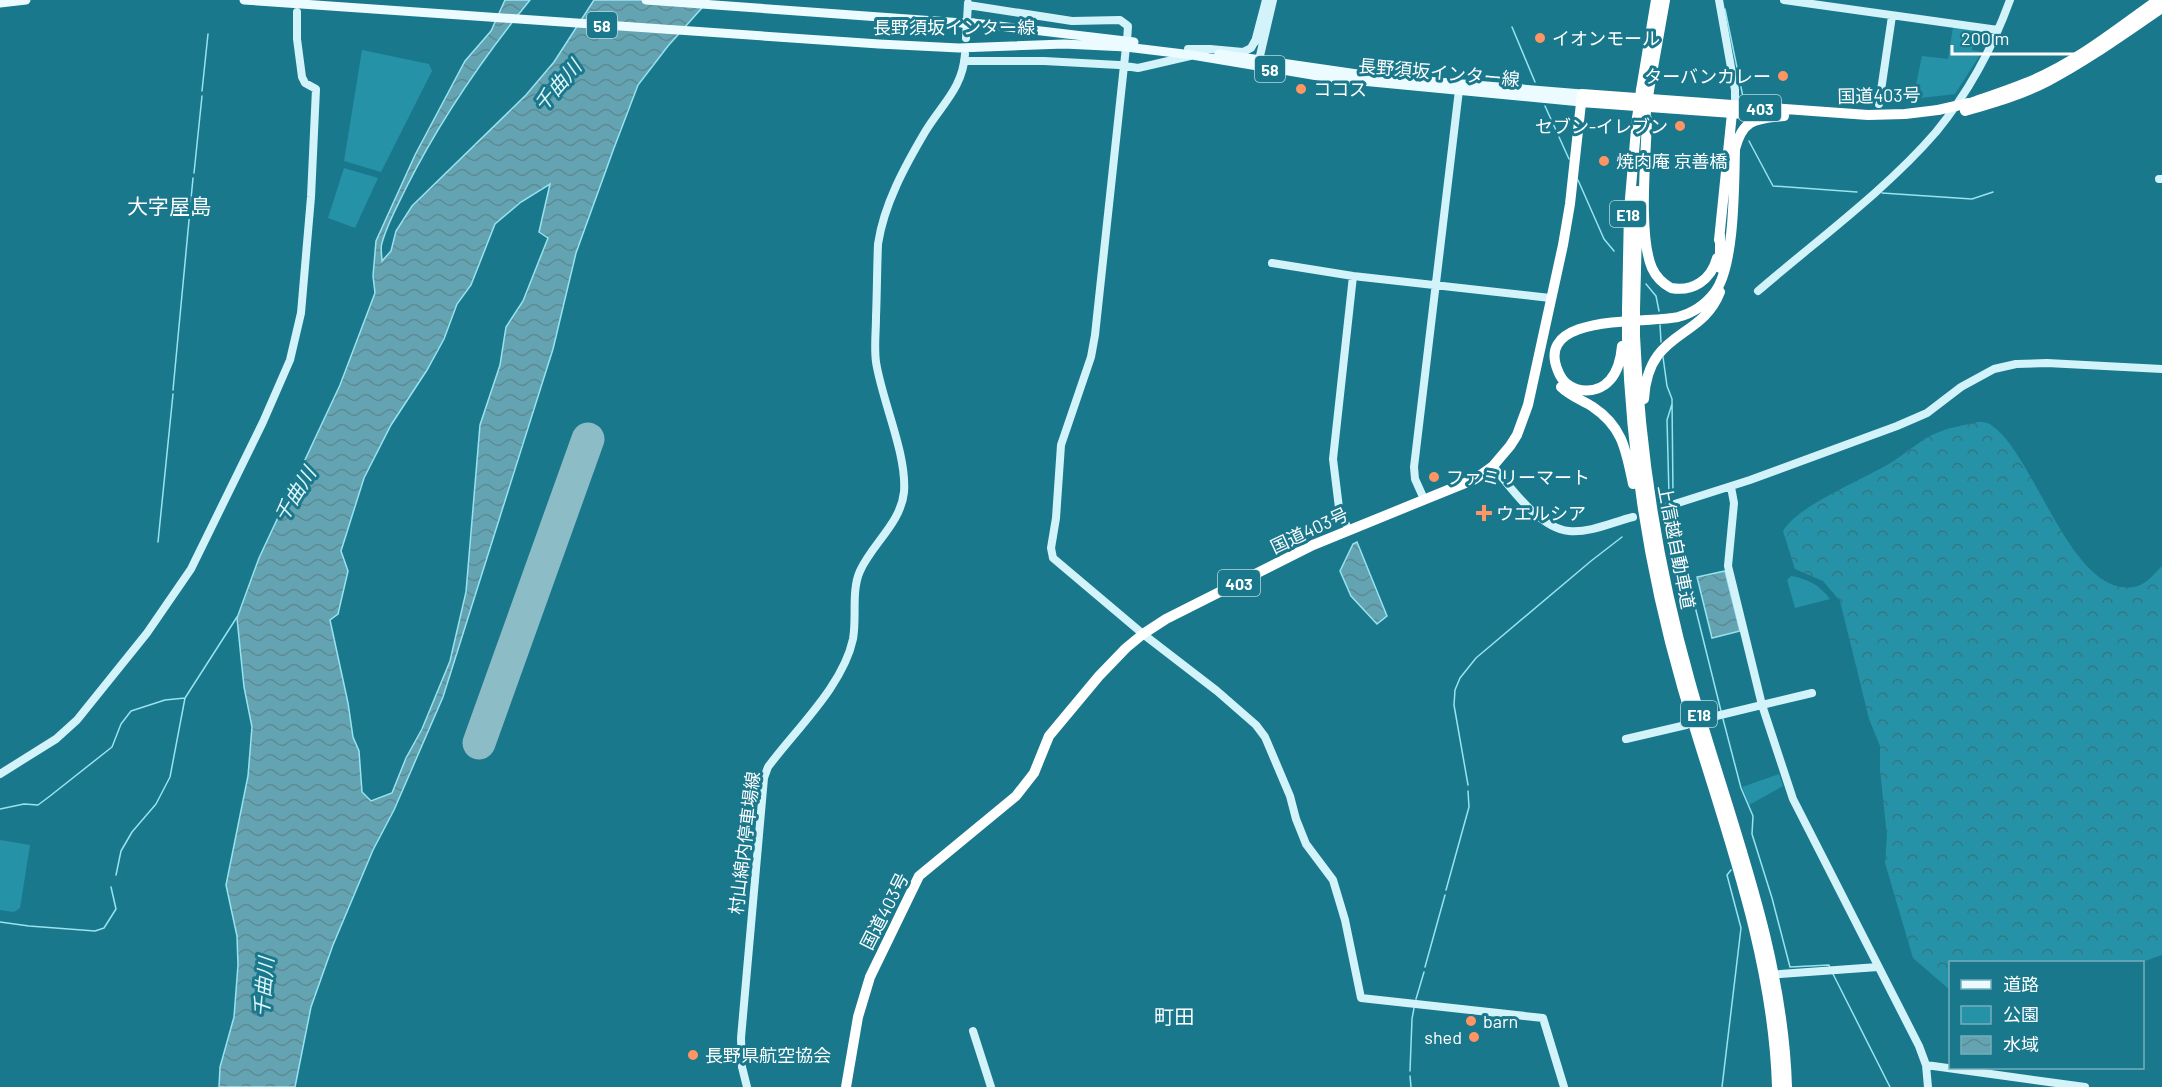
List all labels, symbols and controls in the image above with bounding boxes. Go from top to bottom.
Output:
road number: 58 [587,12,617,38]
street label: 長野須坂インター線 [873,16,1035,38]
scale bar [1952,18,2098,56]
place label: イオンモール [1552,27,1660,49]
text: 200 m [1961,27,2009,49]
marker: イオンモール [1533,31,1547,45]
water label: 千曲川 [528,53,587,116]
street label: 長野須坂インター線 [1357,54,1521,90]
road number: 58 [1255,56,1285,82]
place label: ターバンカレー [1644,65,1771,87]
marker: ターバンカレー [1776,69,1790,83]
place label: ココス [1313,78,1367,100]
marker: ココス [1294,82,1308,96]
street label: 国道403号 [1837,83,1921,107]
road number: 403 [1739,95,1781,121]
place label: セブン-イレブン [1535,115,1668,137]
marker: セブン-イレブン [1673,119,1687,133]
place label: 焼肉庵 京善橋 [1616,150,1728,172]
marker: 焼肉庵 京善橋 [1597,154,1611,168]
district label: 大字屋島 [127,193,211,218]
road number: E18 [1610,201,1646,227]
water label: 千曲川 [268,461,321,526]
place label: ファミリーマート [1446,466,1590,488]
marker: ファミリーマート [1427,470,1441,484]
street label: 上信越自動車道 [1654,483,1700,611]
street label: 国道403号 [1267,502,1351,558]
place label: ウエルシア [1496,502,1586,524]
marker: ウエルシア [1477,506,1491,520]
road number: 403 [1218,570,1260,596]
road number: E18 [1681,701,1717,727]
street label: 村山綿内停車場線 [724,770,764,916]
street label: 国道403号 [855,869,913,953]
water label: 千曲川 [248,954,278,1018]
legend [1949,961,2144,1069]
text: 道路 [2003,973,2039,995]
text: 公園 [2003,1003,2039,1025]
district label: 町田 [1154,1004,1194,1028]
place label: barn [1483,1010,1518,1032]
marker: barn [1464,1014,1478,1028]
place label: shed [1424,1026,1462,1048]
marker: shed [1467,1030,1481,1044]
text: 水域 [2003,1033,2039,1055]
place label: 長野県航空協会 [705,1044,831,1066]
marker: 長野県航空協会 [686,1048,700,1062]

